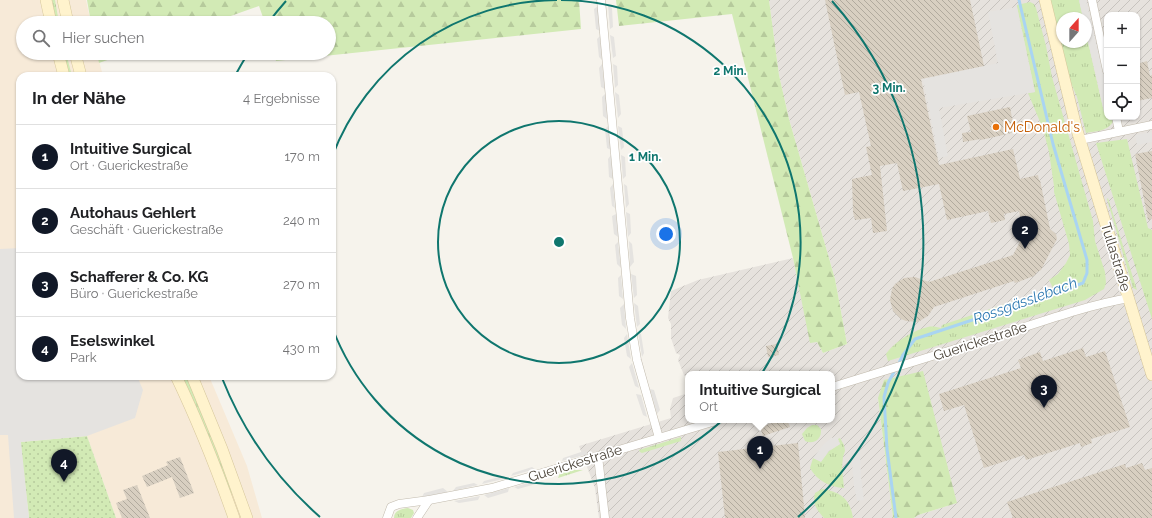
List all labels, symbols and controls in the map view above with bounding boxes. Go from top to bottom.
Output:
north arrow [1056,12,1092,48]
map controls [1104,12,1140,120]
button: + [1104,12,1140,48]
search box [16,16,336,60]
icon: search [30,27,52,49]
text: Hier suchen [62,29,145,47]
button: − [1104,48,1140,84]
text: 2 Min. [713,64,747,78]
text: 3 Min. [873,81,906,95]
button: locate [1104,84,1140,120]
text: In der Nähe [32,88,126,108]
text: 4 Ergebnisse [243,91,320,106]
place label: McDonald's [1004,119,1080,135]
marker: McDonald's [991,122,1001,132]
text: Intuitive Surgical [70,140,192,158]
text: 1 [42,149,48,164]
text: 170 m [284,149,320,164]
text: 1 Min. [629,150,661,164]
text: Ort · Guerickestraße [70,158,188,173]
text: Autohaus Gehlert [70,204,196,222]
text: 2 [41,213,49,228]
text: 240 m [283,213,320,228]
pin: 2 [1012,216,1038,249]
street label: Tullastraße [1098,221,1134,293]
text: Geschäft · Guerickestraße [70,222,223,237]
your location [656,224,676,244]
centre of rings [552,235,566,249]
text: Schafferer & Co. KG [70,268,208,286]
water label: Rossgässlebach [970,274,1080,328]
text: 3 [41,277,49,292]
text: 270 m [283,277,320,292]
text: Büro · Guerickestraße [70,286,198,301]
street label: Guerickestraße [931,318,1029,364]
text: Eselswinkel [70,332,155,350]
text: 4 [41,341,49,356]
text: 430 m [283,341,320,356]
text: Park [70,350,97,365]
popup [685,371,835,423]
pin: 3 [1031,375,1057,408]
text: Intuitive Surgical [699,381,821,399]
text: Ort [699,399,718,414]
pin: 1 [747,436,773,469]
street label: Guerickestraße [526,441,624,485]
pin: 4 [51,449,77,482]

